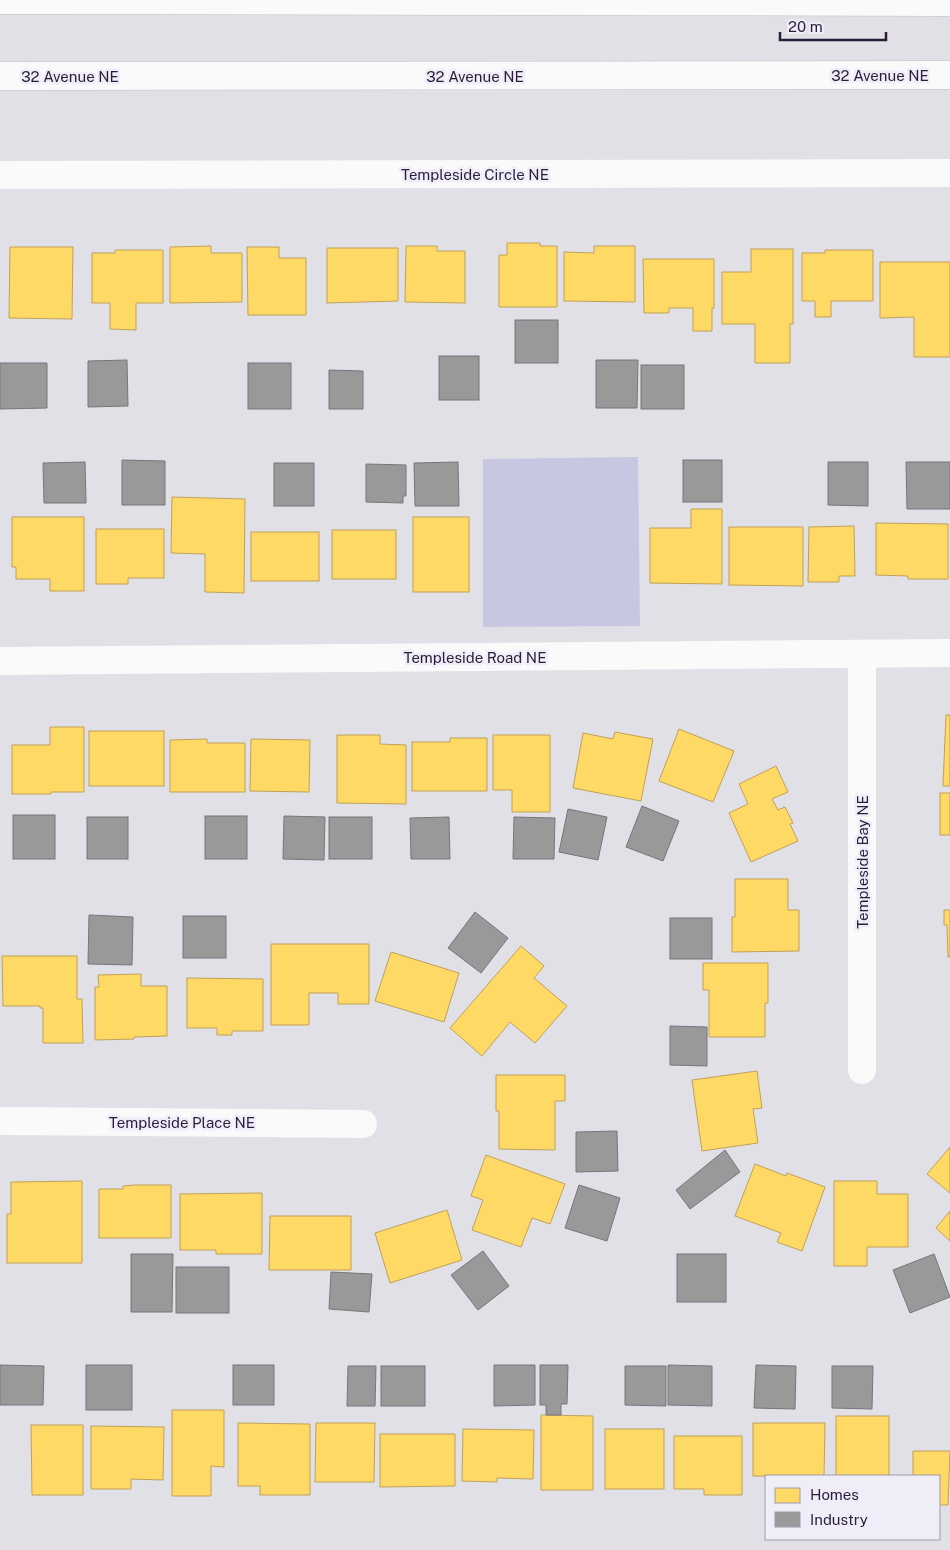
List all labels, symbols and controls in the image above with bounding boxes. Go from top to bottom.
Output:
scale bar [780,10,886,42]
text: 20 m [788,18,823,35]
street label: 32 Avenue NE [831,67,929,84]
street label: 32 Avenue NE [21,68,119,85]
street label: 32 Avenue NE [426,68,524,85]
street label: Templeside Circle NE [401,166,549,183]
street label: Templeside Road NE [404,649,546,666]
street label: Templeside Bay NE [854,795,871,929]
street label: Templeside Place NE [109,1114,255,1131]
legend [765,1475,940,1540]
text: Homes [810,1486,859,1503]
text: Industry [810,1511,868,1528]

